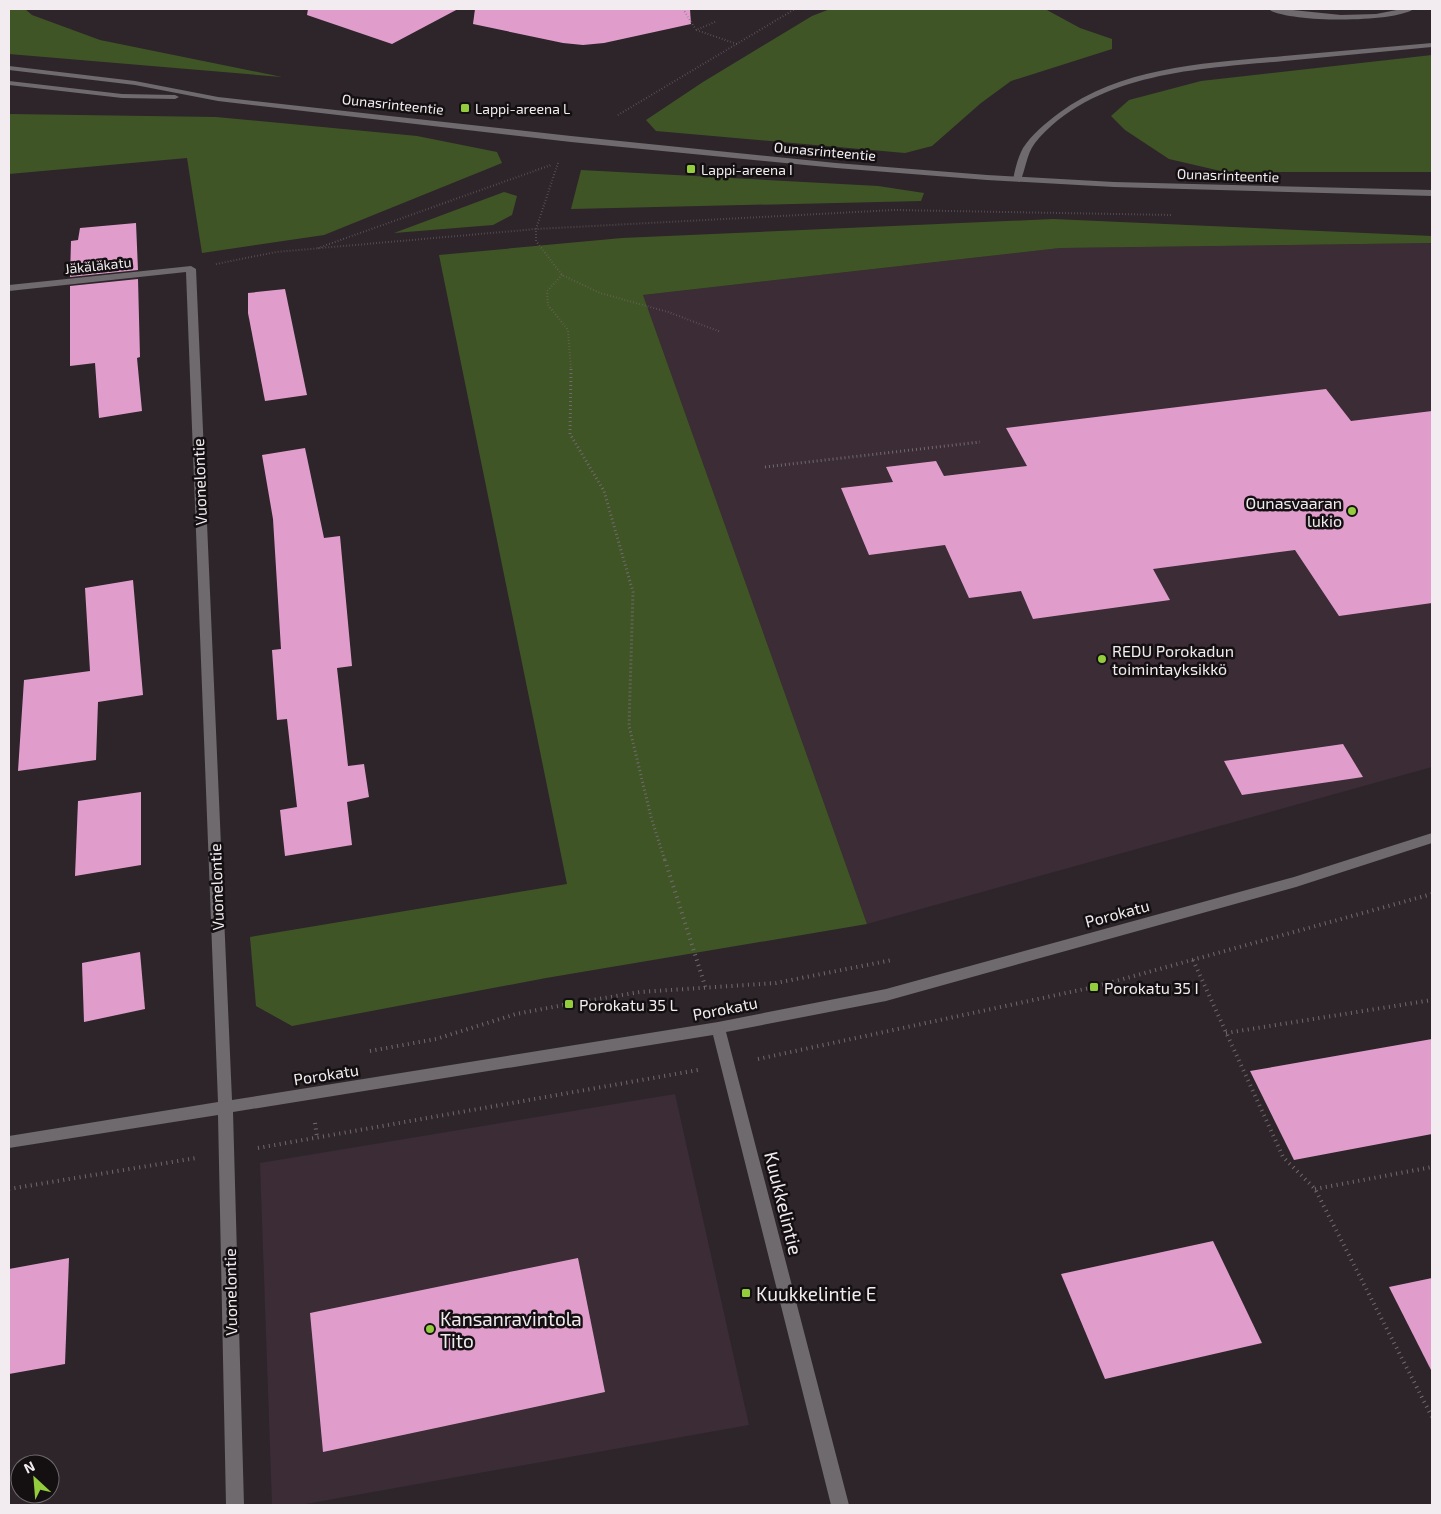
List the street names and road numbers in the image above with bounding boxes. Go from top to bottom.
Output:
street label: Ounasrinteentie [341,90,445,118]
street label: Ounasrinteentie [773,138,877,164]
street label: Ounasrinteentie [1177,165,1279,185]
street label: Jäkäläkatu [64,253,132,277]
street label: Vuonelontie [188,438,210,526]
street label: Vuonelontie [205,843,227,931]
street label: Porokatu [1083,895,1151,931]
street label: Porokatu [691,992,759,1024]
street label: Porokatu [292,1059,360,1089]
street label: Kuukkelintie [760,1149,808,1257]
street label: Vuonelontie [220,1248,240,1336]

